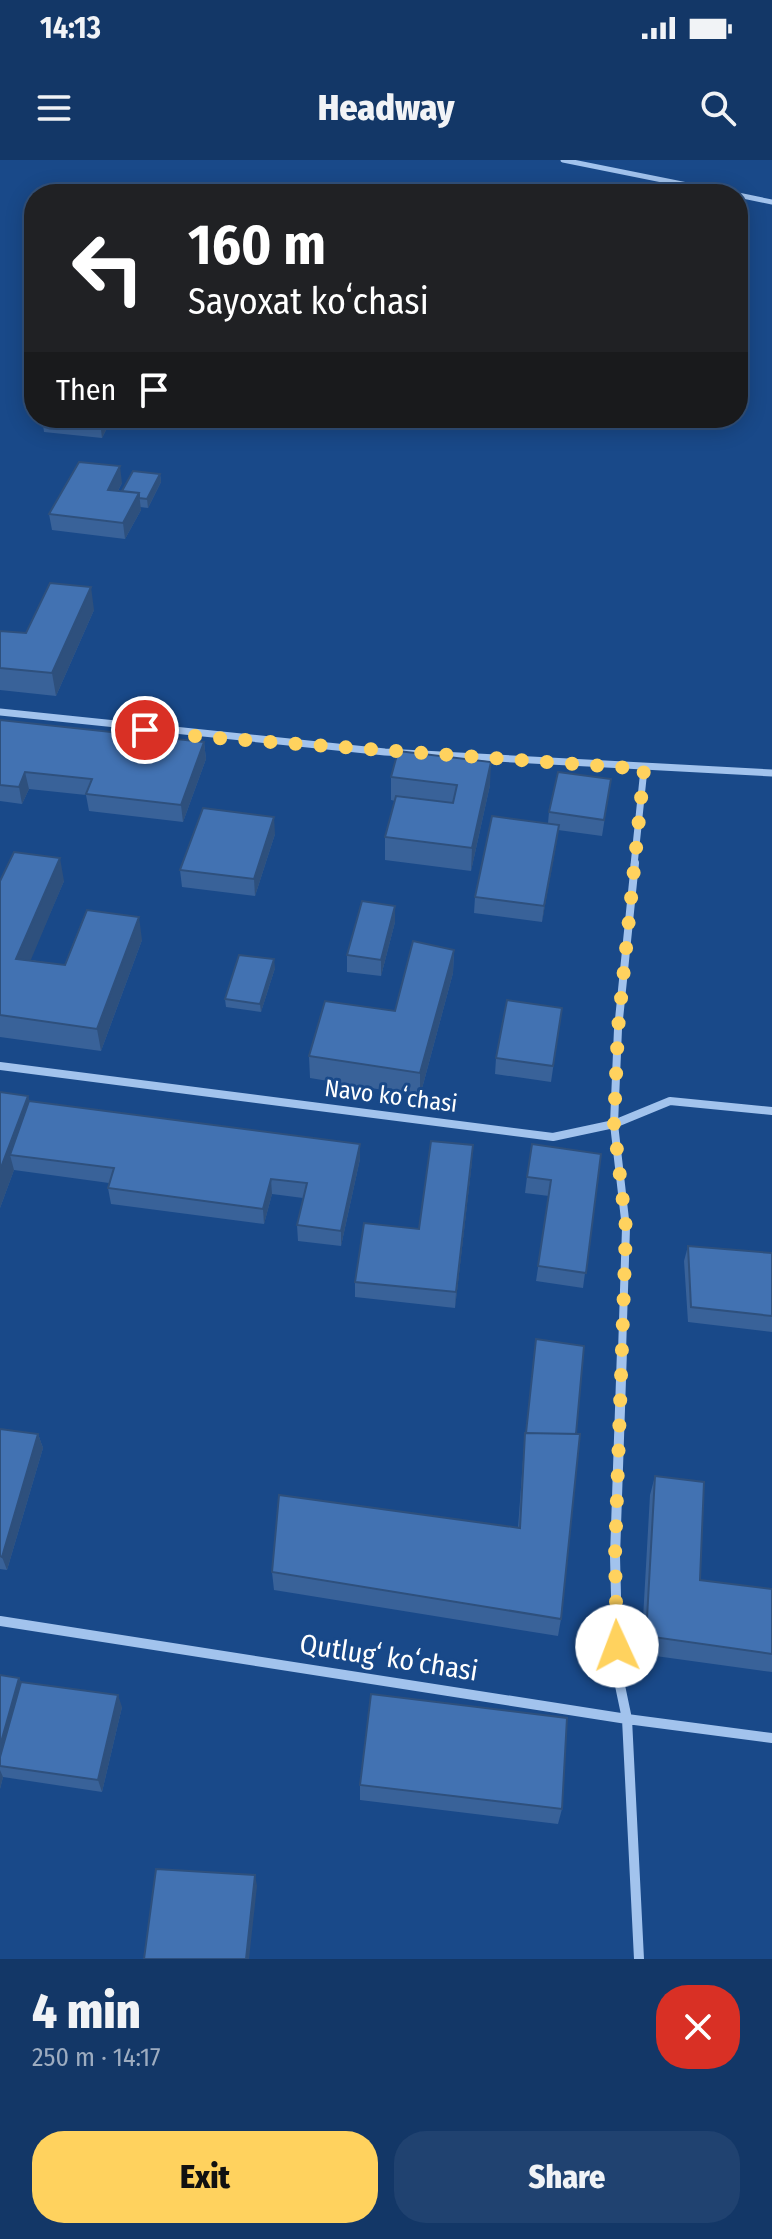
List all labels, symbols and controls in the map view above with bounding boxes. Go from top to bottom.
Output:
text: 14:13 [40,10,101,46]
icon: menu [32,86,76,130]
text: Headway [318,86,454,130]
icon: search [696,86,740,130]
text: 160 m [188,212,326,279]
icon: left [56,216,160,320]
text: Sayoxat koʻchasi [188,280,429,324]
icon: arrive [132,368,176,412]
text: Then [56,372,116,408]
pin [111,696,179,764]
icon: arrive [123,708,167,752]
street label: Navo koʻchasi [323,1074,459,1118]
position arrow [575,1604,659,1688]
street label: Qutlugʻ koʻchasi [297,1627,480,1688]
text: 4 min [32,1983,141,2041]
button: close [656,1985,740,2069]
text: 250 m · 14:17 [32,2042,161,2073]
button: Exit [32,2131,378,2223]
button: Share [394,2131,740,2223]

